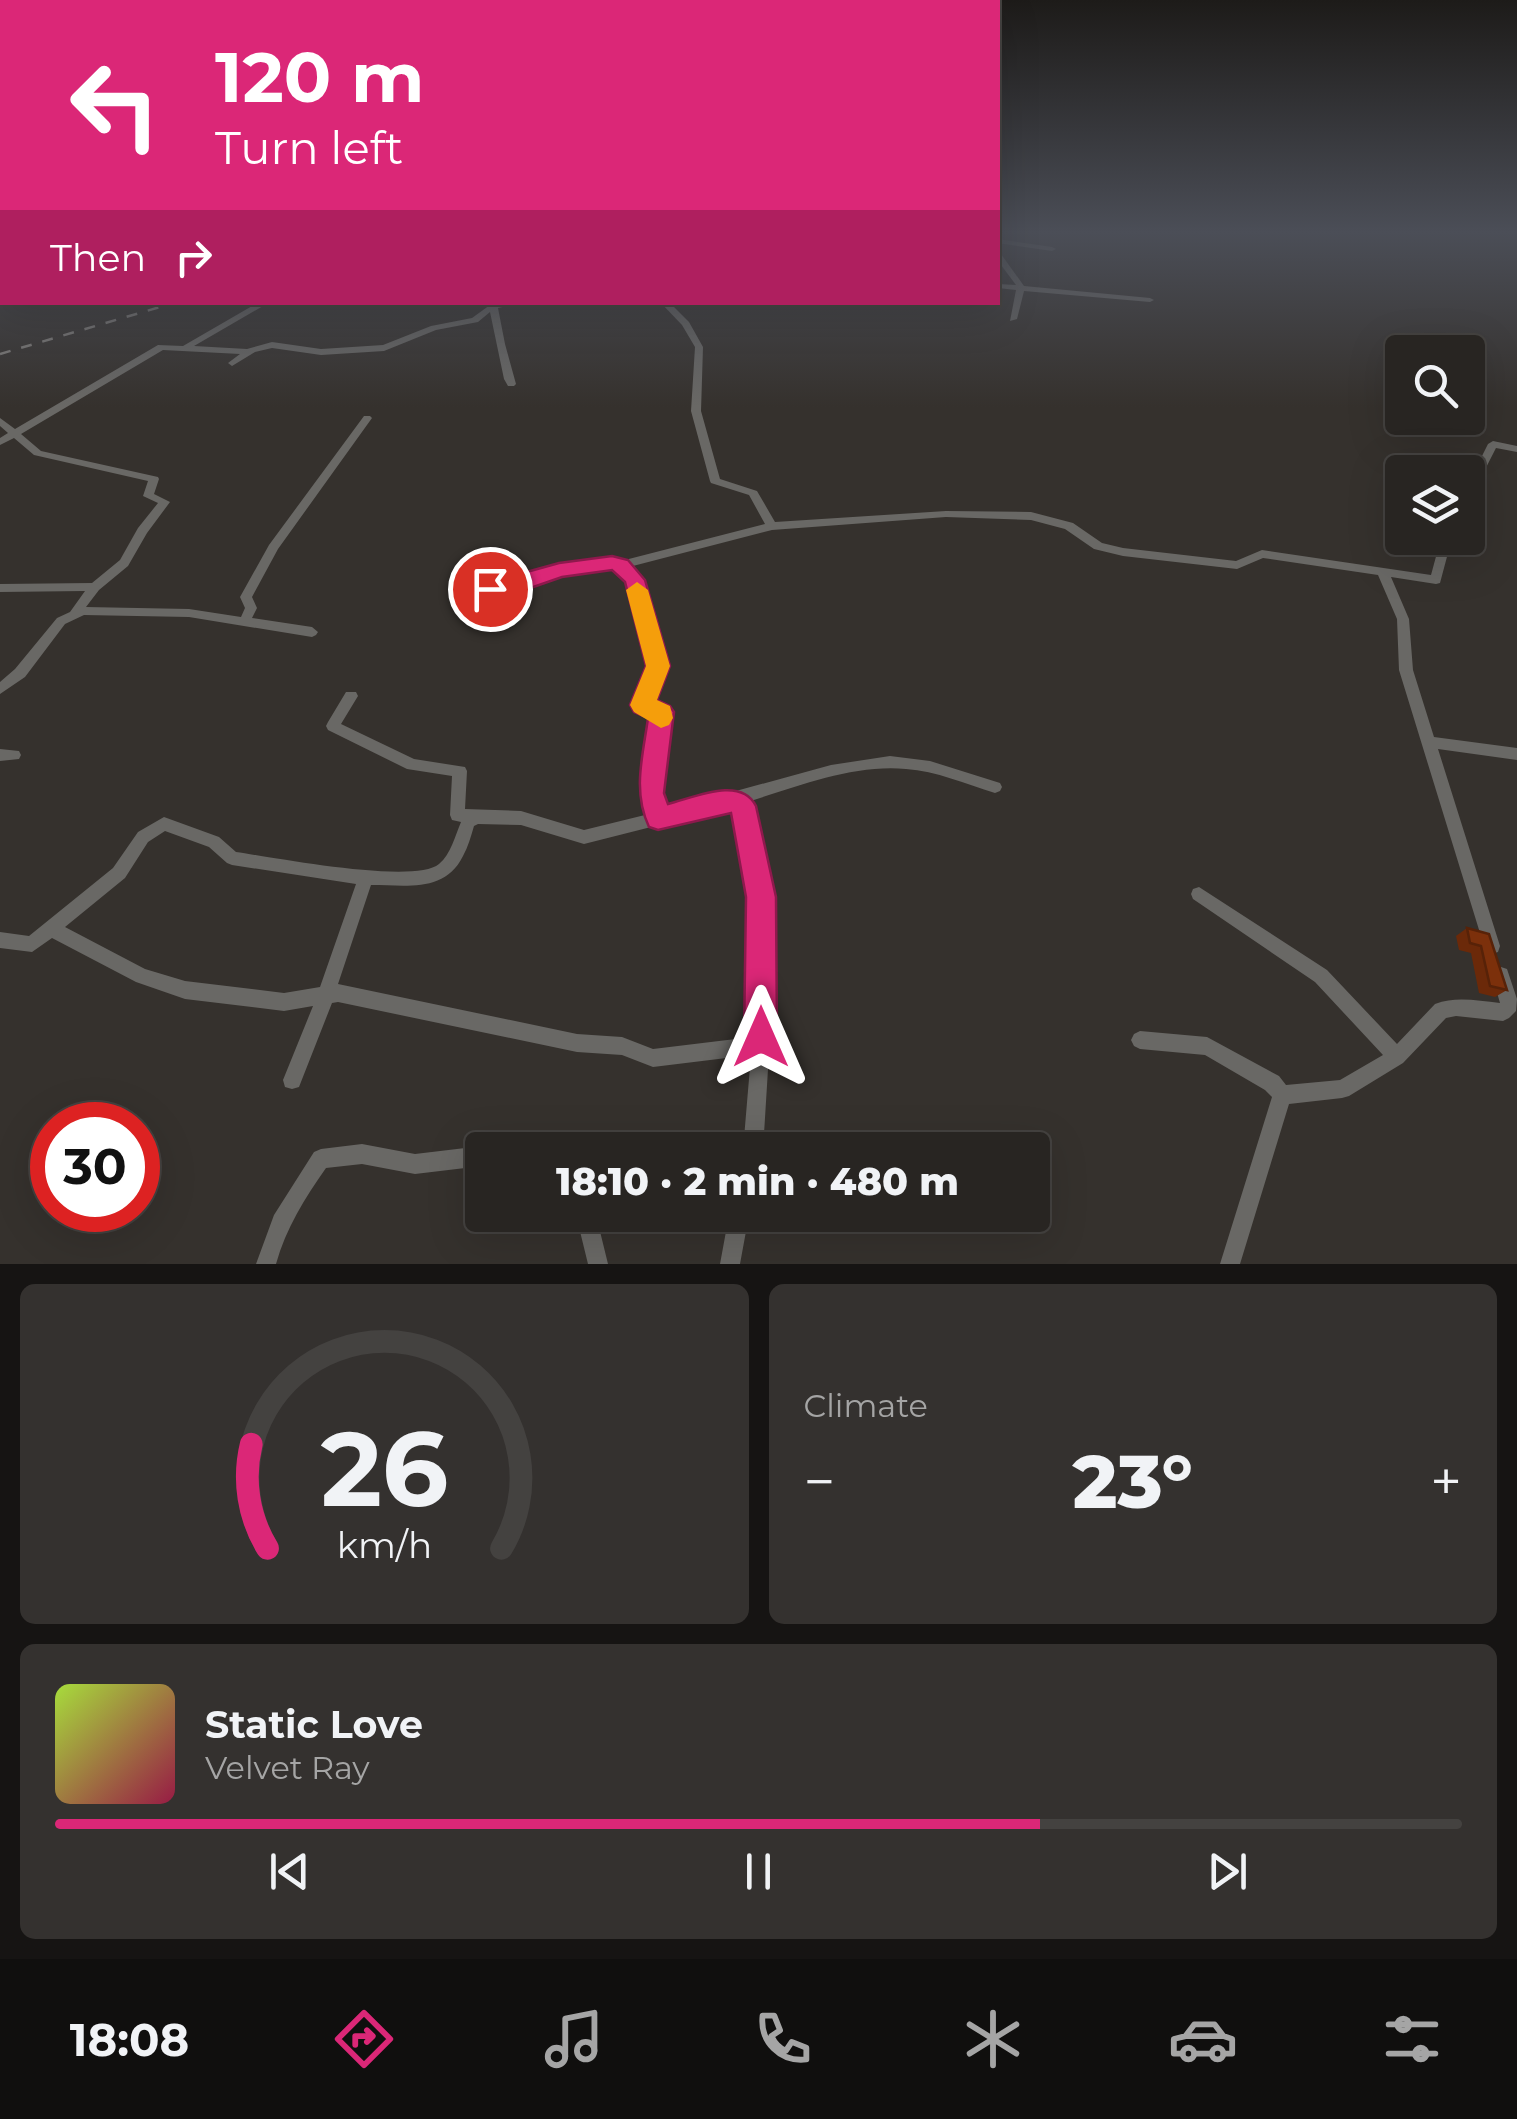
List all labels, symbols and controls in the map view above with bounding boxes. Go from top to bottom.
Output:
text: 120 m [215,34,425,120]
icon: left [50,40,180,170]
text: Turn left [215,120,403,175]
icon: right [166,230,221,285]
text: Then [50,234,146,281]
map controls [1385,335,1485,555]
button: search [1385,335,1485,435]
button: layers [1385,455,1485,555]
pin [448,547,533,632]
icon: arrive [463,562,518,617]
position arrow [709,985,813,1089]
speed limit sign: 30 [30,1102,160,1232]
text: 18:10 · 2 min · 480 m [556,1158,959,1205]
text: Climate [804,1386,928,1425]
text: 26 [320,1405,448,1532]
text: 23° [1073,1435,1193,1527]
text: − [804,1448,835,1515]
text: + [1430,1448,1462,1515]
text: km/h [337,1523,432,1567]
text: Static Love [205,1701,423,1748]
text: Velvet Ray [205,1748,370,1787]
icon: previous [262,1844,317,1899]
icon: pause [731,1844,786,1899]
icon: next [1200,1844,1255,1899]
icon: directions [329,2004,399,2074]
icon: music [539,2004,609,2074]
icon: phone [748,2004,818,2074]
icon: climate [958,2004,1028,2074]
icon: car [1168,2004,1238,2074]
icon: filters [1377,2004,1447,2074]
text: 18:08 [70,2012,189,2067]

